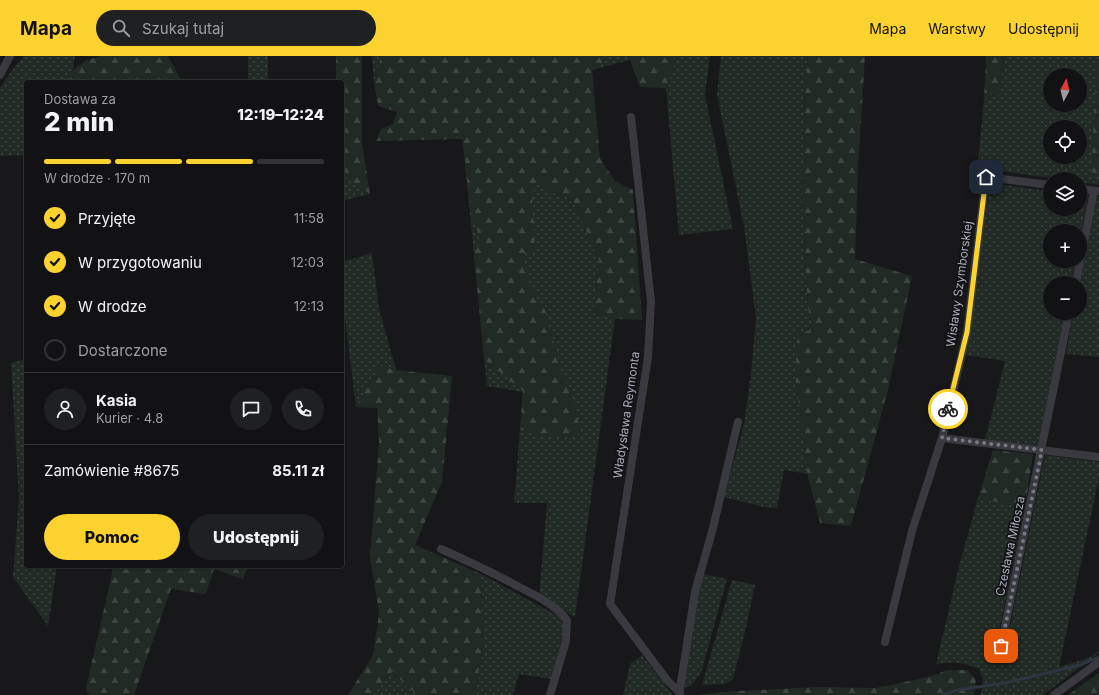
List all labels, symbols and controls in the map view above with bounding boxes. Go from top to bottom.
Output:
search box [96,10,376,46]
text: Mapa [20,17,72,40]
icon: search [110,17,132,39]
text: Szukaj tutaj [142,19,224,38]
text: Mapa [869,20,906,37]
text: Warstwy [928,20,986,37]
text: Udostępnij [1008,20,1079,37]
north arrow [1043,68,1087,112]
map controls [1043,68,1087,320]
text: Dostawa za [44,91,116,107]
text: 12:19–12:24 [237,105,324,124]
text: 2 min [44,106,114,137]
button: locate [1043,120,1087,164]
pin [969,160,1003,194]
icon: home [975,166,997,188]
text: W drodze · 170 m [44,170,150,186]
button: layers [1043,172,1087,216]
icon: check [44,207,66,229]
text: Przyjęte [78,209,136,228]
text: 11:58 [294,210,324,226]
street label: Wisławy Szymborskiej [943,220,975,348]
button: + [1043,224,1087,268]
icon: check [44,251,66,273]
text: W przygotowaniu [78,253,202,272]
text: 12:03 [291,254,324,270]
button: − [1043,276,1087,320]
icon: check [44,295,66,317]
text: W drodze [78,297,147,316]
text: 12:13 [294,298,324,314]
text: Dostarczone [78,341,168,360]
street label: Władysława Reymonta [610,351,642,479]
button: person [44,388,86,430]
button: chat [230,388,272,430]
button: phone [282,388,324,430]
courier [928,389,968,429]
text: Kasia [96,391,137,410]
icon: bike [937,398,959,420]
text: Kurier · 4.8 [96,410,163,426]
text: Zamówienie #8675 [44,461,179,480]
text: 85.11 zł [272,461,324,480]
street label: Czesława Miłosza [992,495,1028,597]
button: Pomoc [44,514,180,560]
button: Udostępnij [188,514,324,560]
pin [984,629,1018,663]
icon: bag [990,635,1012,657]

